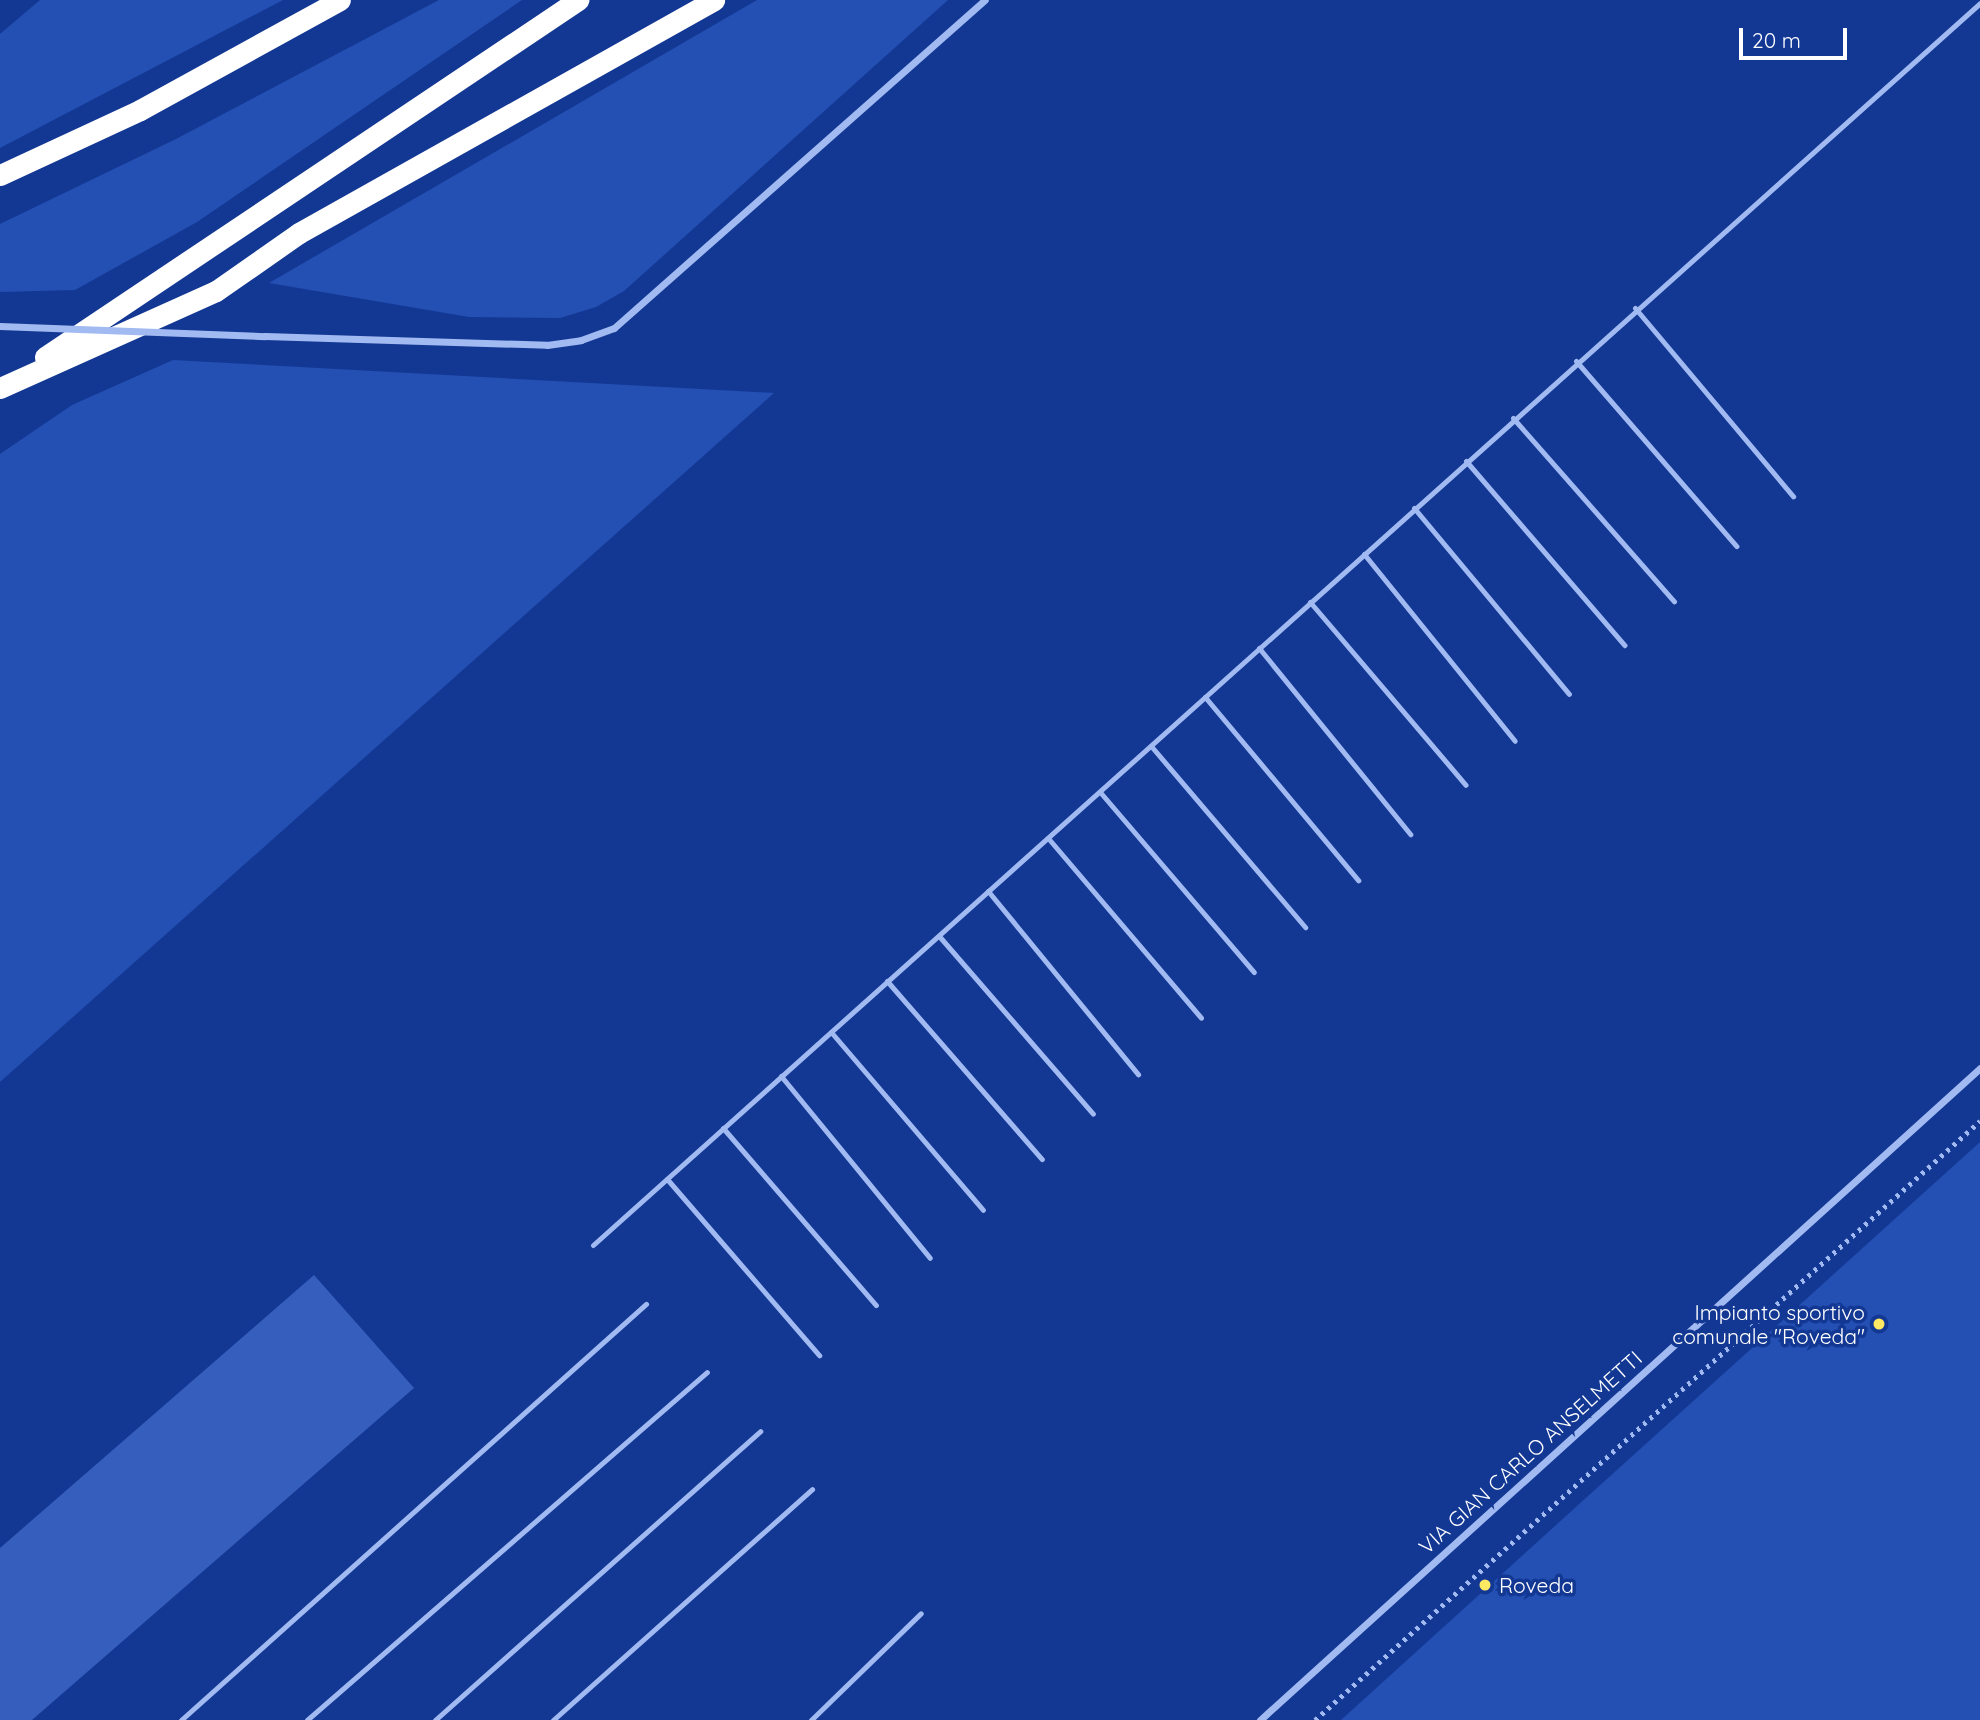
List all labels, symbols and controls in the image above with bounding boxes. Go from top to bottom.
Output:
scale bar [1742,14,1850,58]
text: 20 m [1752,27,1801,53]
place label: Impianto sportivo comunale "Roveda" [1672,1299,1865,1349]
marker: Impianto sportivo comunale "Roveda" [1871,1316,1887,1332]
street label: VIA GIAN CARLO ANSELMETTI [1413,1345,1647,1559]
place label: Roveda [1499,1572,1574,1598]
marker: Roveda [1477,1577,1493,1593]

